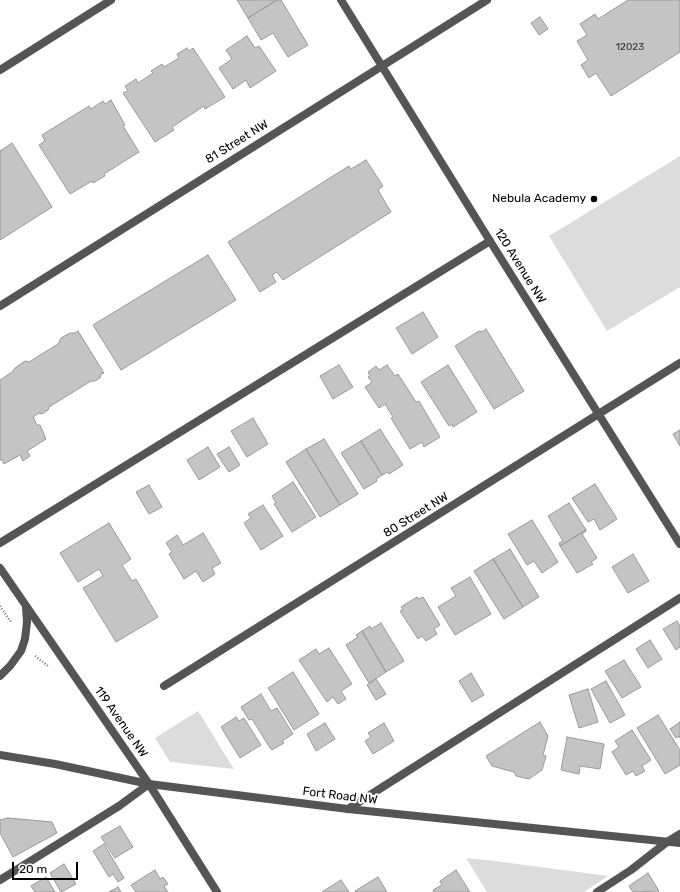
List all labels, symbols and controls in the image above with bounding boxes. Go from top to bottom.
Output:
house number: 12023 [616,41,644,53]
street label: 81 Street NW [203,117,271,167]
place label: Nebula Academy [492,192,586,206]
marker: Nebula Academy [589,194,599,204]
street label: 120 Avenue NW [491,226,549,306]
street label: 80 Street NW [381,489,451,541]
street label: 119 Avenue NW [91,684,151,760]
street label: Fort Road NW [302,784,378,808]
scale bar [14,854,80,880]
text: 20 m [19,862,47,876]

